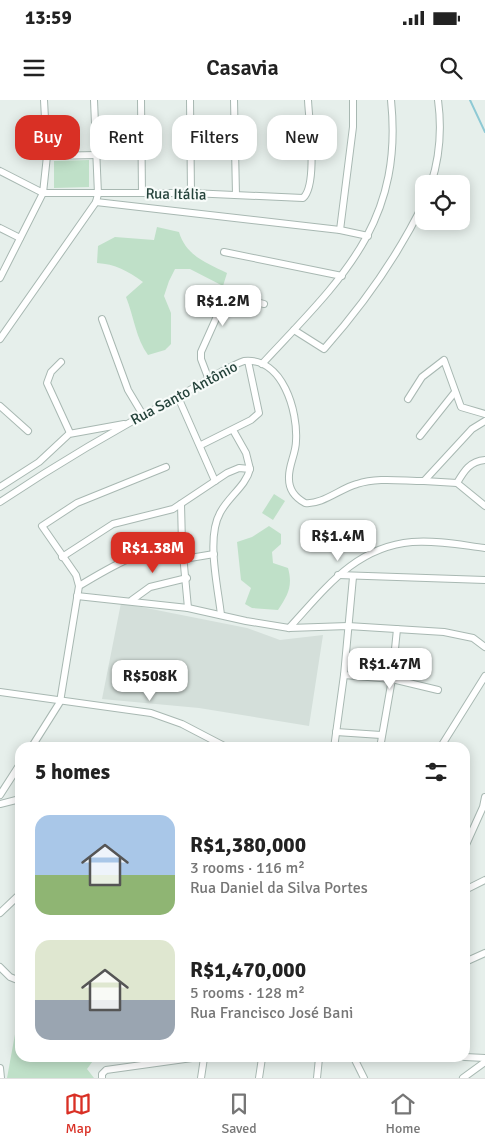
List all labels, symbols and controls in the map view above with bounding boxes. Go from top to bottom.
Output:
text: 13:59 [25,6,72,30]
icon: menu [20,54,48,82]
text: Casavia [206,54,279,81]
icon: search [437,54,465,82]
chip: Buy [15,115,80,160]
chip: Rent [90,115,162,160]
chip: Filters [172,115,257,160]
chip: New [267,115,337,160]
map controls [415,175,470,230]
button: locate [415,175,470,230]
street label: Rua Itália [145,184,207,204]
pin: R$1.2M [182,284,264,327]
text: R$1.2M [196,291,250,311]
street label: Rua Santo Antônio [127,357,241,429]
pin: R$1.4M [297,520,379,562]
text: R$1.4M [311,526,365,546]
pin: R$1.38M [107,532,199,574]
text: R$1.38M [122,538,184,558]
pin: R$1.47M [344,648,436,690]
text: R$1.47M [359,654,421,674]
pin: R$508K [109,660,191,702]
text: R$508K [123,666,177,686]
icon: filters [422,758,450,786]
text: 5 homes [35,759,110,785]
text: R$1,380,000 [190,832,306,858]
icon: home [75,835,135,895]
text: 3 rooms · 116 m² [190,858,305,878]
text: Rua Daniel da Silva Portes [190,878,368,898]
text: R$1,470,000 [190,957,306,983]
icon: home [75,960,135,1020]
text: 5 rooms · 128 m² [190,983,305,1003]
text: Rua Francisco José Bani [190,1003,353,1023]
tab: Map [64,1090,92,1137]
tab: Saved [221,1090,257,1137]
tab: Home [386,1090,421,1137]

